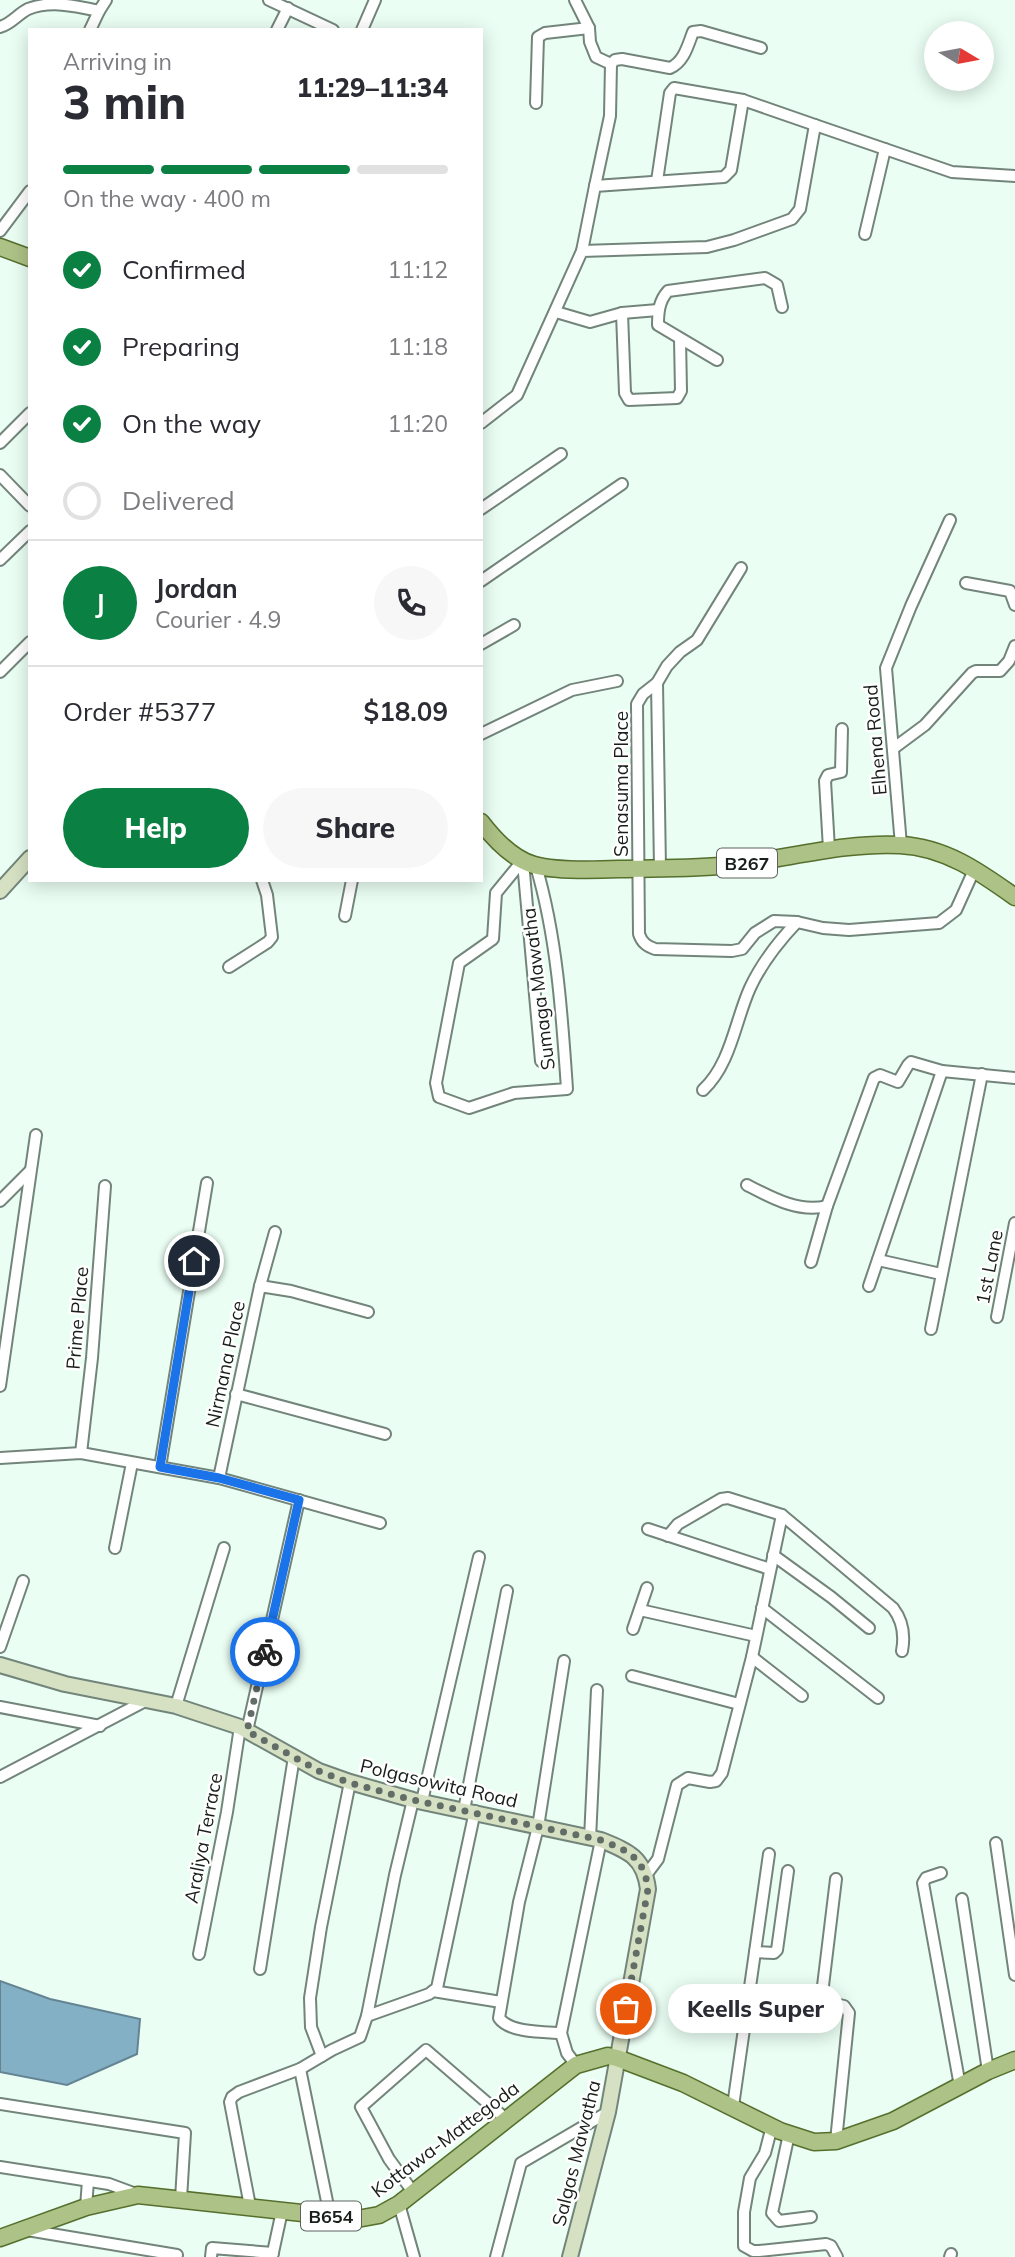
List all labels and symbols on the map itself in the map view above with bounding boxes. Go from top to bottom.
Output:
north arrow [924,21,994,91]
street label: Elhena Road [858,684,892,796]
street label: Senasuma Place [609,711,633,857]
road number: B267 [717,848,777,878]
street label: Sumaga Mawatha [516,907,560,1071]
street label: 1st Lane [970,1228,1008,1306]
pin [164,1231,224,1291]
street label: Prime Place [61,1265,93,1371]
street label: Nirmana Place [200,1298,250,1430]
courier [230,1617,300,1687]
street label: Polgasowita Road [358,1753,520,1813]
street label: Araliya Terrace [179,1771,227,1905]
pin [596,1979,656,2039]
callout: Keells Super [668,1984,843,2034]
street label: Kottawa-Mattegoda [366,2076,524,2202]
street label: Salgas Mawatha [546,2078,606,2228]
road number: B654 [301,2202,361,2230]

